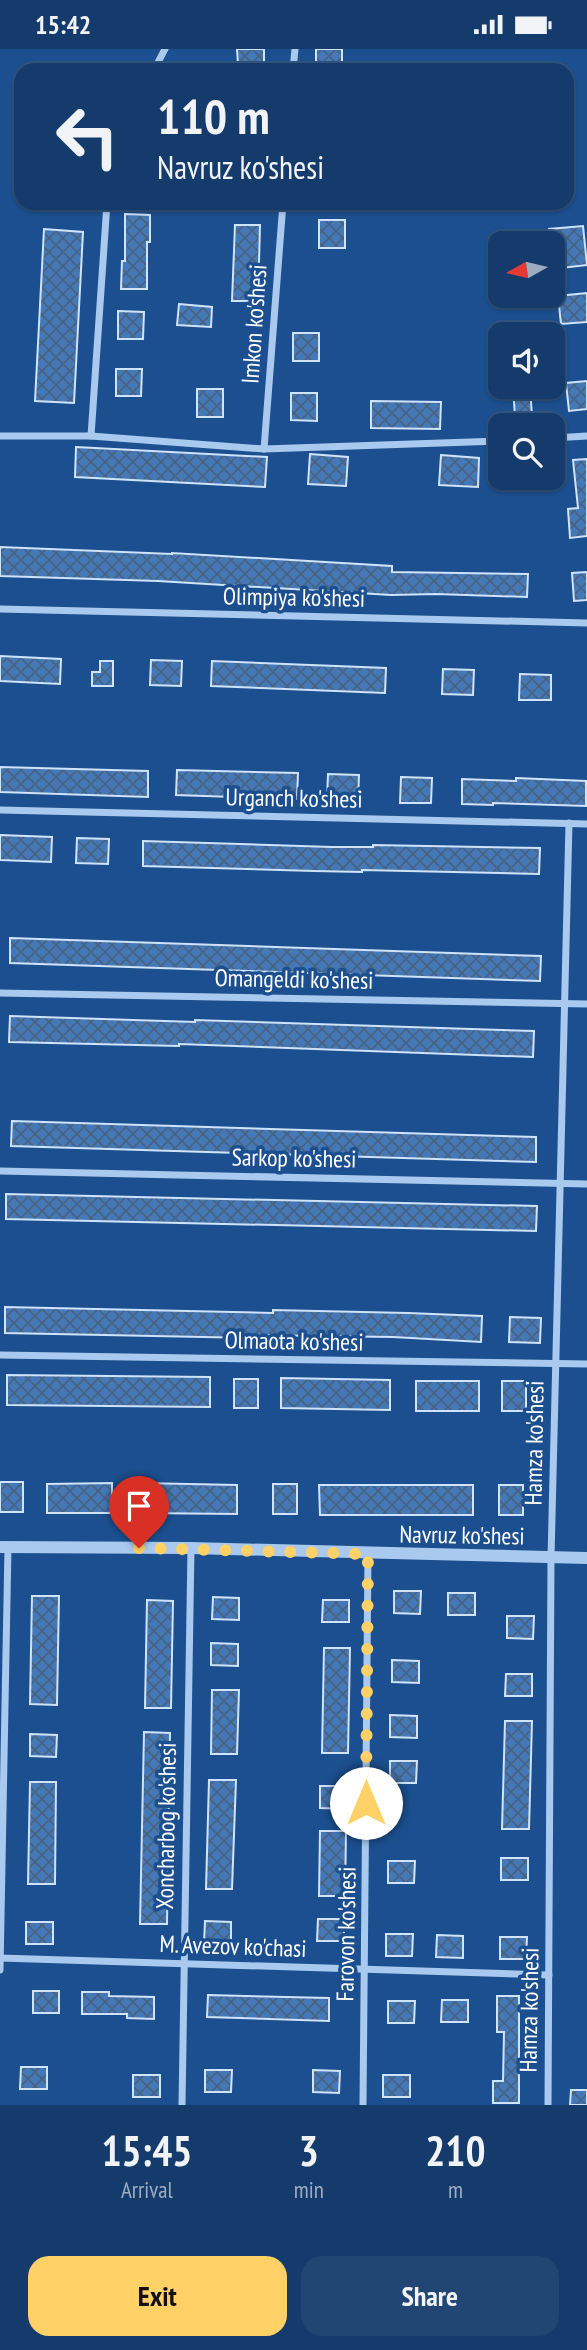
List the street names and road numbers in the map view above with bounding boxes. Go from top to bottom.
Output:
street label: Imkon ko'shesi [234,263,274,385]
street label: Olimpiya ko'shesi [223,580,365,614]
street label: Urganch ko'shesi [225,781,363,815]
street label: Omangeldi ko'shesi [214,962,374,996]
street label: Sarkop ko'shesi [231,1141,357,1175]
street label: Olmaota ko'shesi [224,1324,364,1358]
street label: Hamza ko'shesi [517,1380,551,1506]
street label: Navruz ko'shesi [399,1518,525,1552]
street label: Xoncharbog ko'shesi [149,1742,183,1910]
street label: Farovon ko'shesi [329,1866,363,2002]
street label: M. Avezov ko'chasi [159,1928,307,1964]
street label: Hamza ko'shesi [512,1947,546,2073]

